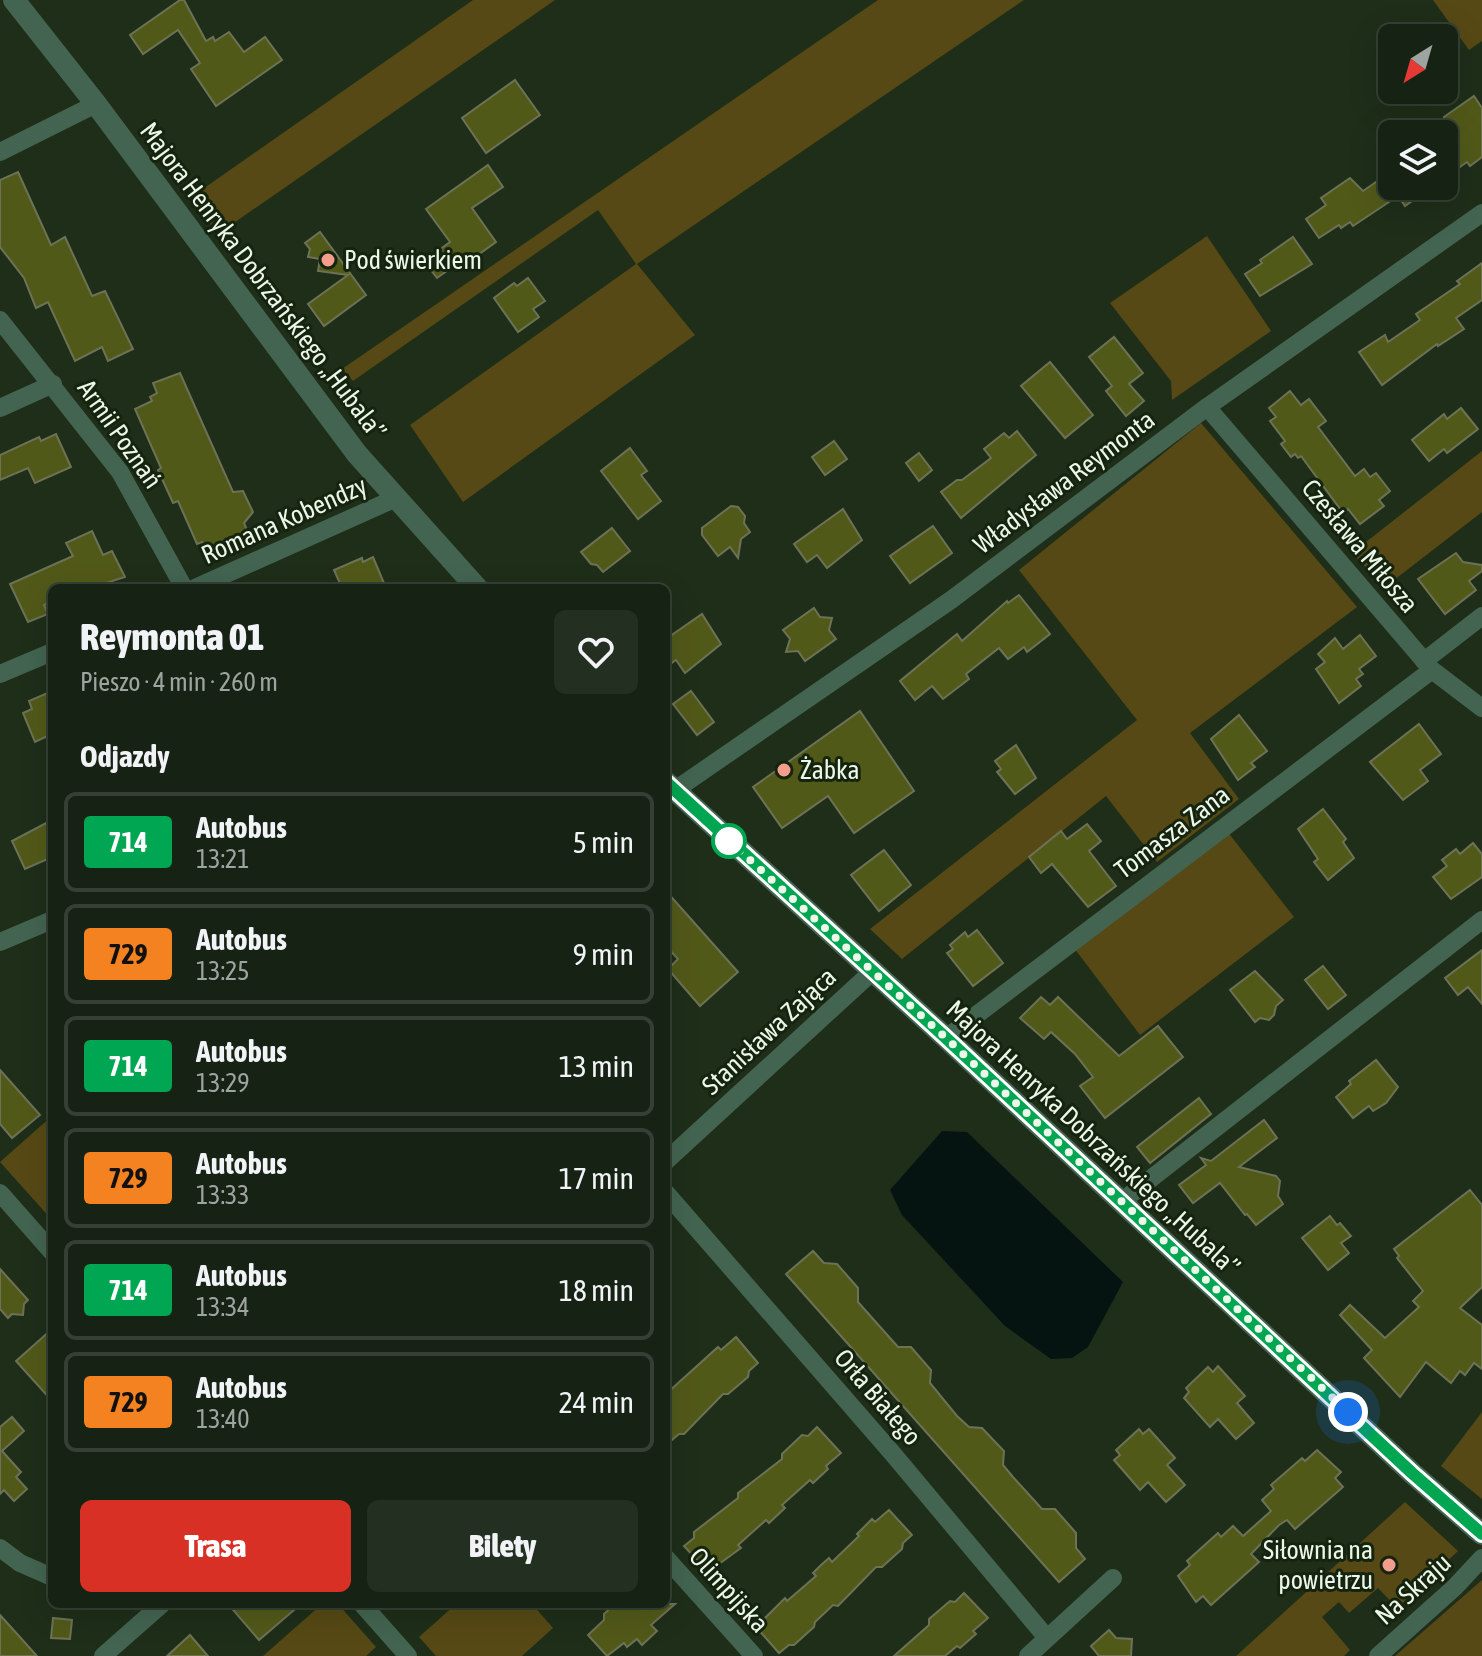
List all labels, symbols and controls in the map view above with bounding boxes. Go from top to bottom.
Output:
north arrow [1378,24,1458,104]
map controls [1378,24,1458,200]
street label: Majora Henryka Dobrzańskiego „Hubala” [134,116,392,446]
button: layers [1378,120,1458,200]
place label: Pod świerkiem [344,245,482,275]
marker: Pod świerkiem [319,251,337,269]
street label: Armii Poznań [72,374,168,494]
street label: Władysława Reymonta [968,404,1160,560]
street label: Romana Kobendzy [197,470,372,570]
street label: Czesława Miłosza [1296,473,1424,619]
button: heart [554,610,638,694]
text: Reymonta 01 [80,615,265,658]
text: Pieszo · 4 min · 260 m [80,667,278,697]
text: Odjazdy [80,739,170,773]
place label: Żabka [800,755,860,785]
marker: Żabka [775,761,793,779]
street label: Tomasza Zana [1109,779,1235,885]
text: Autobus [196,810,287,844]
unlabelled marker [712,824,746,858]
text: 5 min [573,825,634,859]
text: 714 [108,826,148,858]
text: 13:21 [196,844,250,874]
text: Autobus [196,922,287,956]
text: 9 min [573,937,634,971]
text: 729 [108,938,148,970]
text: 13:25 [196,956,250,986]
street label: Stanisława Zająca [696,961,842,1101]
street label: Majora Henryka Dobrzańskiego „Hubala” [940,994,1246,1282]
text: Autobus [196,1034,287,1068]
text: 13 min [559,1049,634,1083]
text: 714 [108,1050,148,1082]
text: 13:29 [196,1068,250,1098]
text: Autobus [196,1146,287,1180]
text: 17 min [559,1161,634,1195]
text: 729 [108,1162,148,1194]
text: 13:33 [196,1180,250,1210]
text: Autobus [196,1258,287,1292]
text: 18 min [559,1273,634,1307]
text: 714 [108,1274,148,1306]
text: 13:34 [196,1292,250,1322]
street label: Orła Białego [828,1343,928,1451]
text: Autobus [196,1370,287,1404]
text: 24 min [559,1385,634,1419]
text: 729 [108,1386,148,1418]
your location [1328,1392,1368,1432]
text: 13:40 [196,1404,250,1434]
button: Trasa [80,1500,351,1592]
button: Bilety [367,1500,638,1592]
place label: Siłownia na powietrzu [1263,1535,1373,1595]
street label: Olimpijska [683,1541,775,1639]
street label: Na Skraju [1369,1547,1457,1631]
marker: Siłownia na powietrzu [1380,1556,1398,1574]

